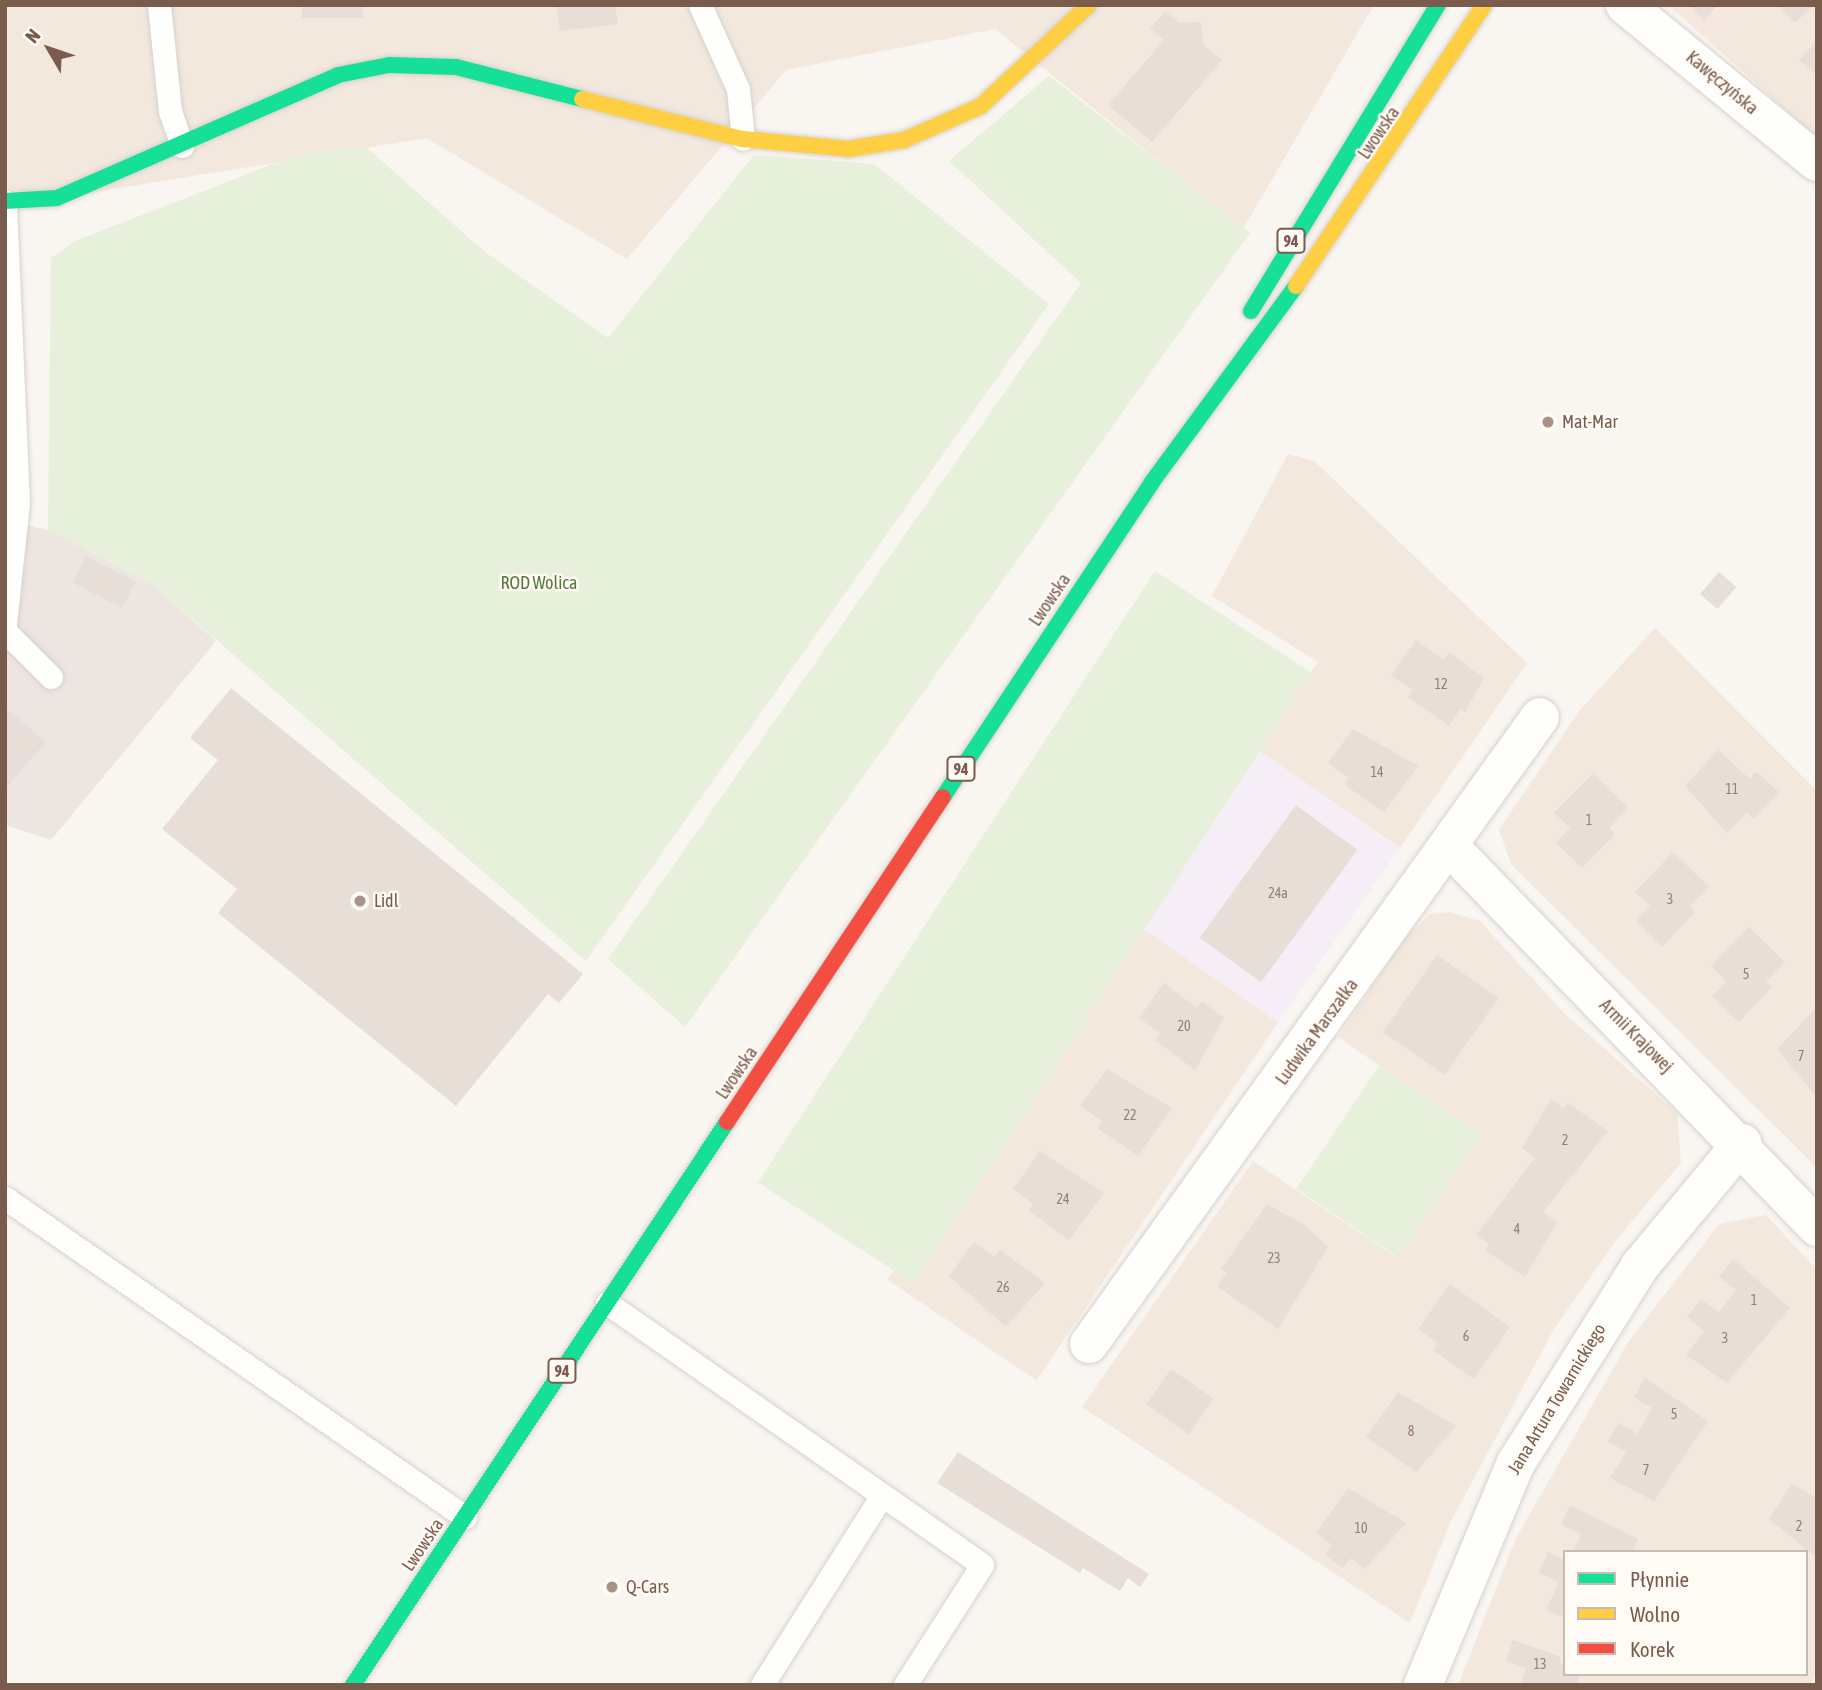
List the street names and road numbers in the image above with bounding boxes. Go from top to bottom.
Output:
street label: Kawęczyńska [1682,47,1762,119]
street label: Lwowska [1354,103,1404,163]
road number: 94 [1275,229,1307,254]
street label: Lwowska [1025,570,1075,630]
road number: 94 [945,756,977,782]
street label: Ludwika Marszałka [1271,975,1363,1089]
street label: Armii Krajowej [1595,995,1677,1077]
street label: Lwowska [712,1043,762,1103]
street label: Jana Artura Towarnickiego [1504,1320,1610,1478]
road number: 94 [546,1358,578,1384]
street label: Lwowska [398,1515,448,1575]

